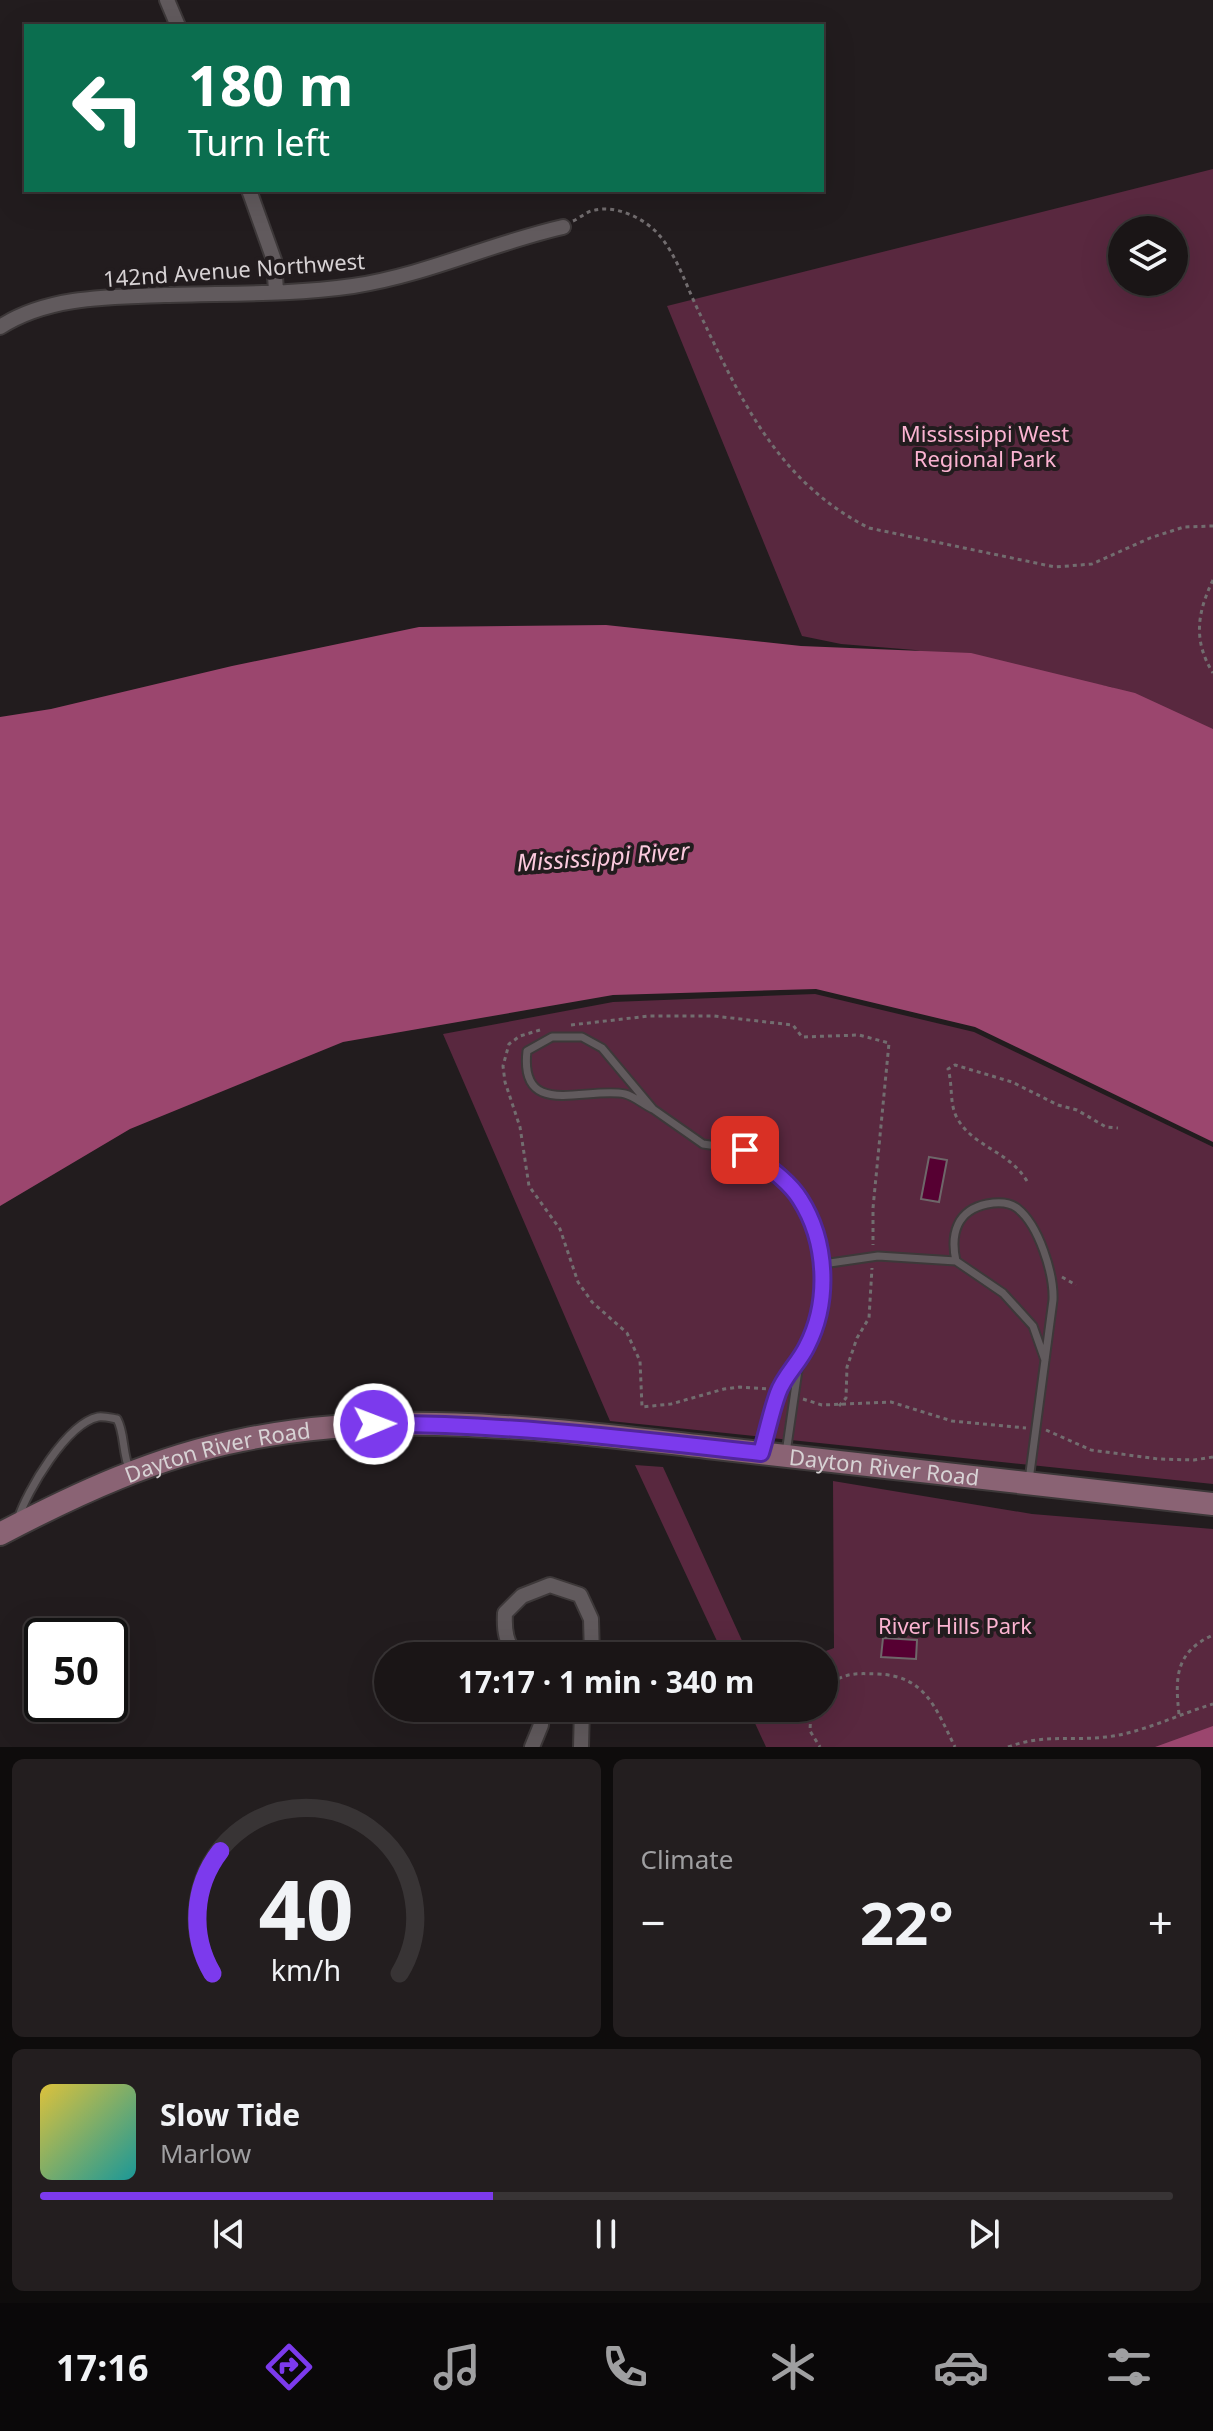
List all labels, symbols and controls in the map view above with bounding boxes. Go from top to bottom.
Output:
text: 180 m [188,46,353,122]
icon: left [56,56,160,160]
text: Turn left [188,118,330,167]
map controls [1108,216,1188,296]
button: layers [1108,216,1188,296]
street label: 142nd Avenue Northwest [102,245,366,293]
park label: Mississippi West Regional Park [901,418,1069,473]
water label: Mississippi River [515,833,692,878]
pin [711,1116,779,1184]
icon: arrive [723,1128,767,1172]
position arrow [332,1382,416,1466]
street label: Dayton River Road [120,1414,312,1489]
street label: Dayton River Road [788,1441,981,1492]
park label: River Hills Park [878,1610,1032,1640]
speed limit sign: 50 [24,1618,128,1722]
text: 17:17 · 1 min · 340 m [458,1661,754,1702]
text: Climate [641,1841,733,1877]
text: 40 [259,1851,354,1964]
text: 22° [860,1881,954,1963]
text: − [641,1892,666,1952]
text: + [1148,1892,1173,1952]
text: km/h [271,1950,341,1989]
text: Slow Tide [160,2094,300,2135]
text: Marlow [160,2135,251,2171]
icon: previous [207,2212,251,2256]
icon: pause [584,2212,628,2256]
icon: next [962,2212,1006,2256]
icon: directions [261,2339,317,2395]
icon: music [429,2339,485,2395]
icon: phone [597,2339,653,2395]
icon: climate [765,2339,821,2395]
icon: car [933,2339,989,2395]
icon: filters [1101,2339,1157,2395]
text: 17:16 [56,2343,149,2392]

